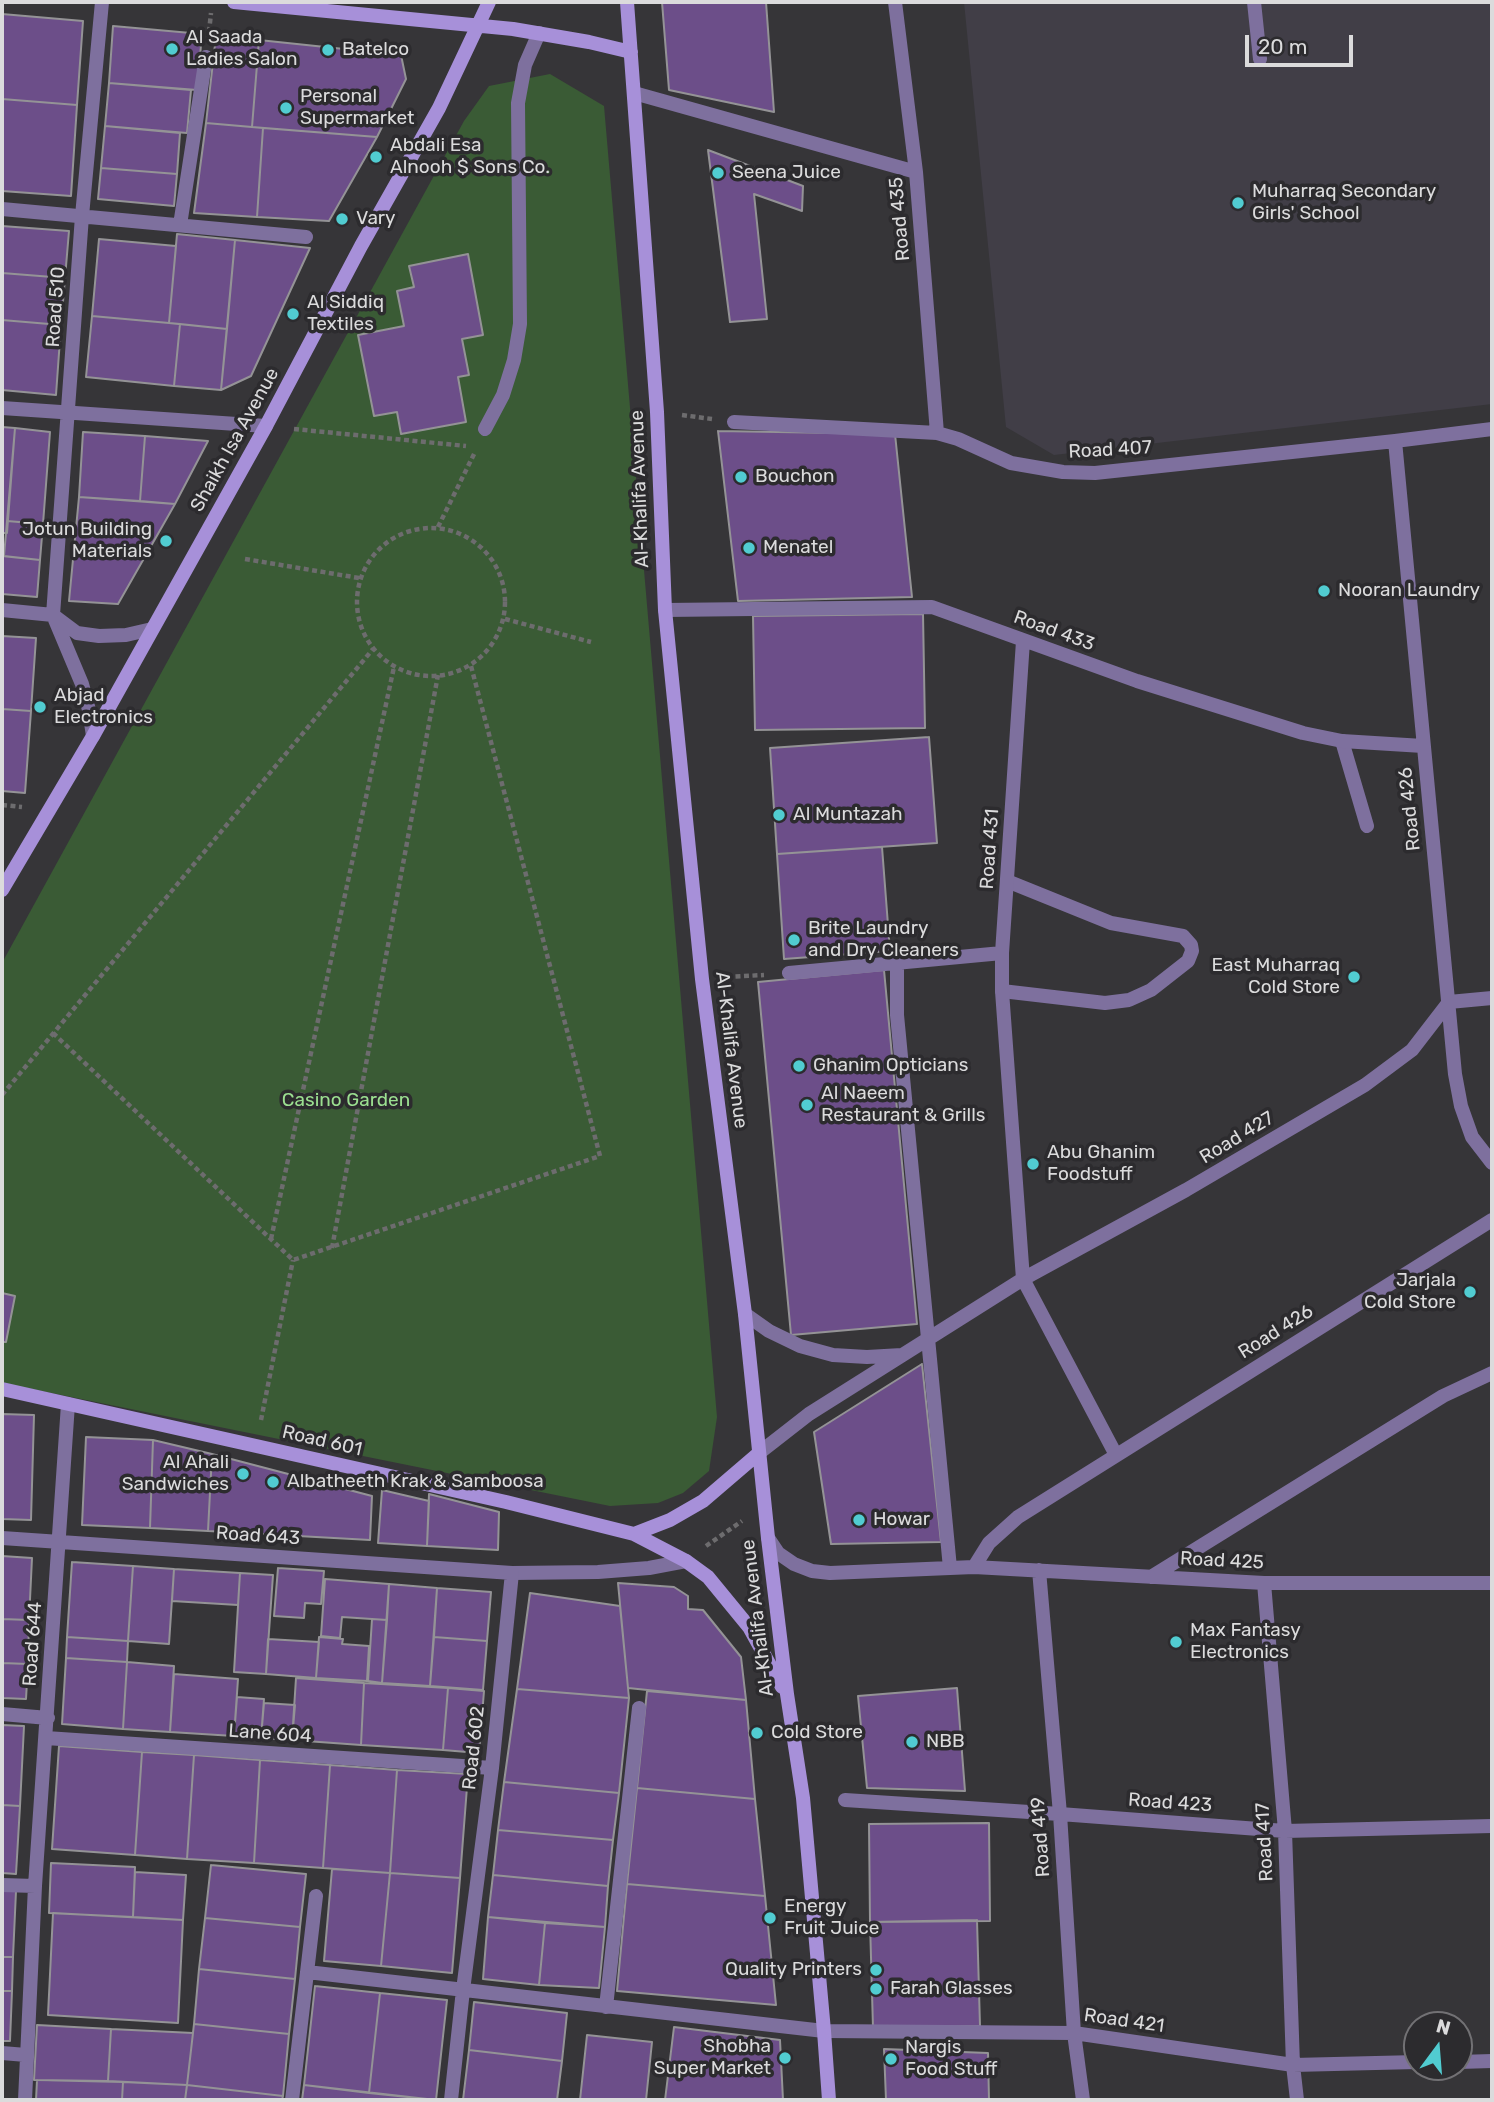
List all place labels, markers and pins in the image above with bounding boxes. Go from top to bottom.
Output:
place label: Al Saada Ladies Salon [186,27,297,71]
place label: Batelco [342,39,409,61]
marker: Al Saada Ladies Salon [164,41,180,57]
marker: Batelco [320,42,336,58]
place label: Personal Supermarket [300,86,414,130]
marker: Personal Supermarket [278,100,294,116]
place label: Abdali Esa Alnooh $ Sons Co. [390,135,550,179]
marker: Abdali Esa Alnooh $ Sons Co. [368,149,384,165]
place label: Seena Juice [732,162,841,184]
marker: Seena Juice [710,165,726,181]
place label: Muharraq Secondary Girls' School [1252,181,1436,225]
marker: Muharraq Secondary Girls' School [1230,195,1246,211]
place label: Vary [356,208,396,230]
marker: Vary [334,211,350,227]
place label: Al Siddiq Textiles [307,292,384,336]
marker: Al Siddiq Textiles [285,306,301,322]
place label: Bouchon [755,466,835,488]
marker: Bouchon [733,469,749,485]
place label: Jotun Building Materials [22,519,152,563]
marker: Jotun Building Materials [158,533,174,549]
place label: Menatel [763,537,833,559]
marker: Menatel [741,540,757,556]
place label: Nooran Laundry [1338,580,1480,602]
marker: Nooran Laundry [1316,583,1332,599]
place label: Abjad Electronics [54,685,153,729]
marker: Abjad Electronics [32,699,48,715]
place label: Al Muntazah [793,804,903,826]
marker: Al Muntazah [771,807,787,823]
place label: Brite Laundry and Dry Cleaners [808,918,959,962]
marker: Brite Laundry and Dry Cleaners [786,932,802,948]
place label: East Muharraq Cold Store [1212,955,1340,999]
marker: East Muharraq Cold Store [1346,969,1362,985]
place label: Ghanim Opticians [813,1055,969,1077]
marker: Ghanim Opticians [791,1058,807,1074]
place label: Al Naeem Restaurant & Grills [821,1083,986,1127]
marker: Al Naeem Restaurant & Grills [799,1097,815,1113]
place label: Abu Ghanim Foodstuff [1047,1142,1155,1186]
marker: Abu Ghanim Foodstuff [1025,1156,1041,1172]
place label: Jarjala Cold Store [1364,1270,1456,1314]
marker: Jarjala Cold Store [1462,1284,1478,1300]
place label: Al Ahali Sandwiches [122,1452,229,1496]
marker: Al Ahali Sandwiches [235,1466,251,1482]
place label: Albatheeth Krak & Samboosa [287,1471,544,1493]
marker: Albatheeth Krak & Samboosa [265,1474,281,1490]
place label: Howar [873,1509,930,1531]
marker: Howar [851,1512,867,1528]
place label: Max Fantasy Electronics [1190,1620,1301,1664]
marker: Max Fantasy Electronics [1168,1634,1184,1650]
place label: Cold Store [771,1722,863,1744]
marker: Cold Store [749,1725,765,1741]
place label: NBB [926,1731,965,1753]
marker: NBB [904,1734,920,1750]
place label: Energy Fruit Juice [784,1896,879,1940]
marker: Energy Fruit Juice [762,1910,778,1926]
place label: Quality Printers [725,1959,862,1981]
marker: Quality Printers [868,1962,884,1978]
place label: Farah Glasses [890,1978,1013,2000]
marker: Farah Glasses [868,1981,884,1997]
place label: Shobha Super Market [654,2036,771,2080]
place label: Nargis Food Stuff [905,2037,997,2081]
marker: Shobha Super Market [777,2050,793,2066]
marker: Nargis Food Stuff [883,2051,899,2067]

